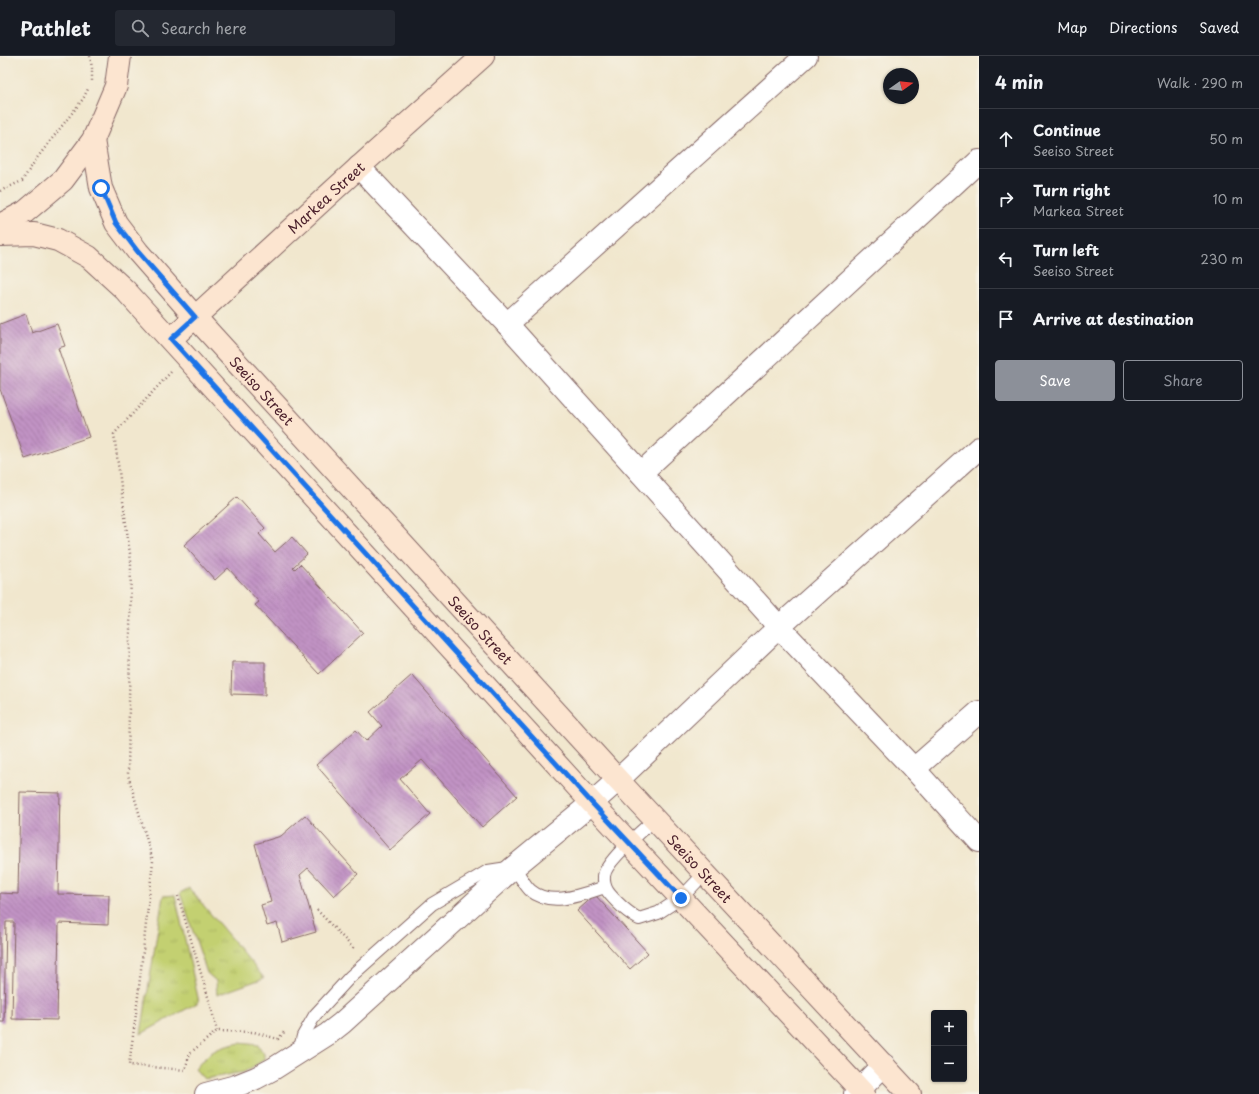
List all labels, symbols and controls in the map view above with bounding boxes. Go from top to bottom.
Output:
search box [115,10,395,46]
text: Pathlet [20,14,91,42]
text: Search here [161,16,247,39]
icon: search [129,17,151,39]
text: Map [1057,17,1087,38]
text: Directions [1109,17,1177,38]
text: Saved [1199,17,1239,38]
north arrow [883,68,919,104]
text: 4 min [995,69,1043,95]
text: Walk · 290 m [1157,73,1243,92]
text: Continue [1033,118,1101,141]
icon: ahead [995,128,1017,150]
text: 50 m [1209,129,1243,148]
text: Seeiso Street [1033,141,1114,160]
street label: Markea Street [283,156,369,238]
text: Turn right [1033,178,1110,201]
route start [92,179,110,197]
icon: right [995,188,1017,210]
text: 10 m [1213,189,1243,208]
text: Markea Street [1033,201,1124,220]
text: Turn left [1033,238,1099,261]
icon: left [995,248,1017,270]
text: 230 m [1201,249,1243,268]
text: Seeiso Street [1033,261,1114,280]
text: Arrive at destination [1033,307,1194,330]
icon: arrive [995,308,1017,330]
street label: Seeiso Street [225,351,299,430]
button: Save [995,360,1115,401]
button: Share [1123,360,1243,401]
street label: Seeiso Street [443,590,518,669]
street label: Seeiso Street [663,829,737,907]
route end [672,889,690,907]
map controls [931,1010,967,1082]
button: + [931,1010,967,1046]
button: − [931,1046,967,1082]

